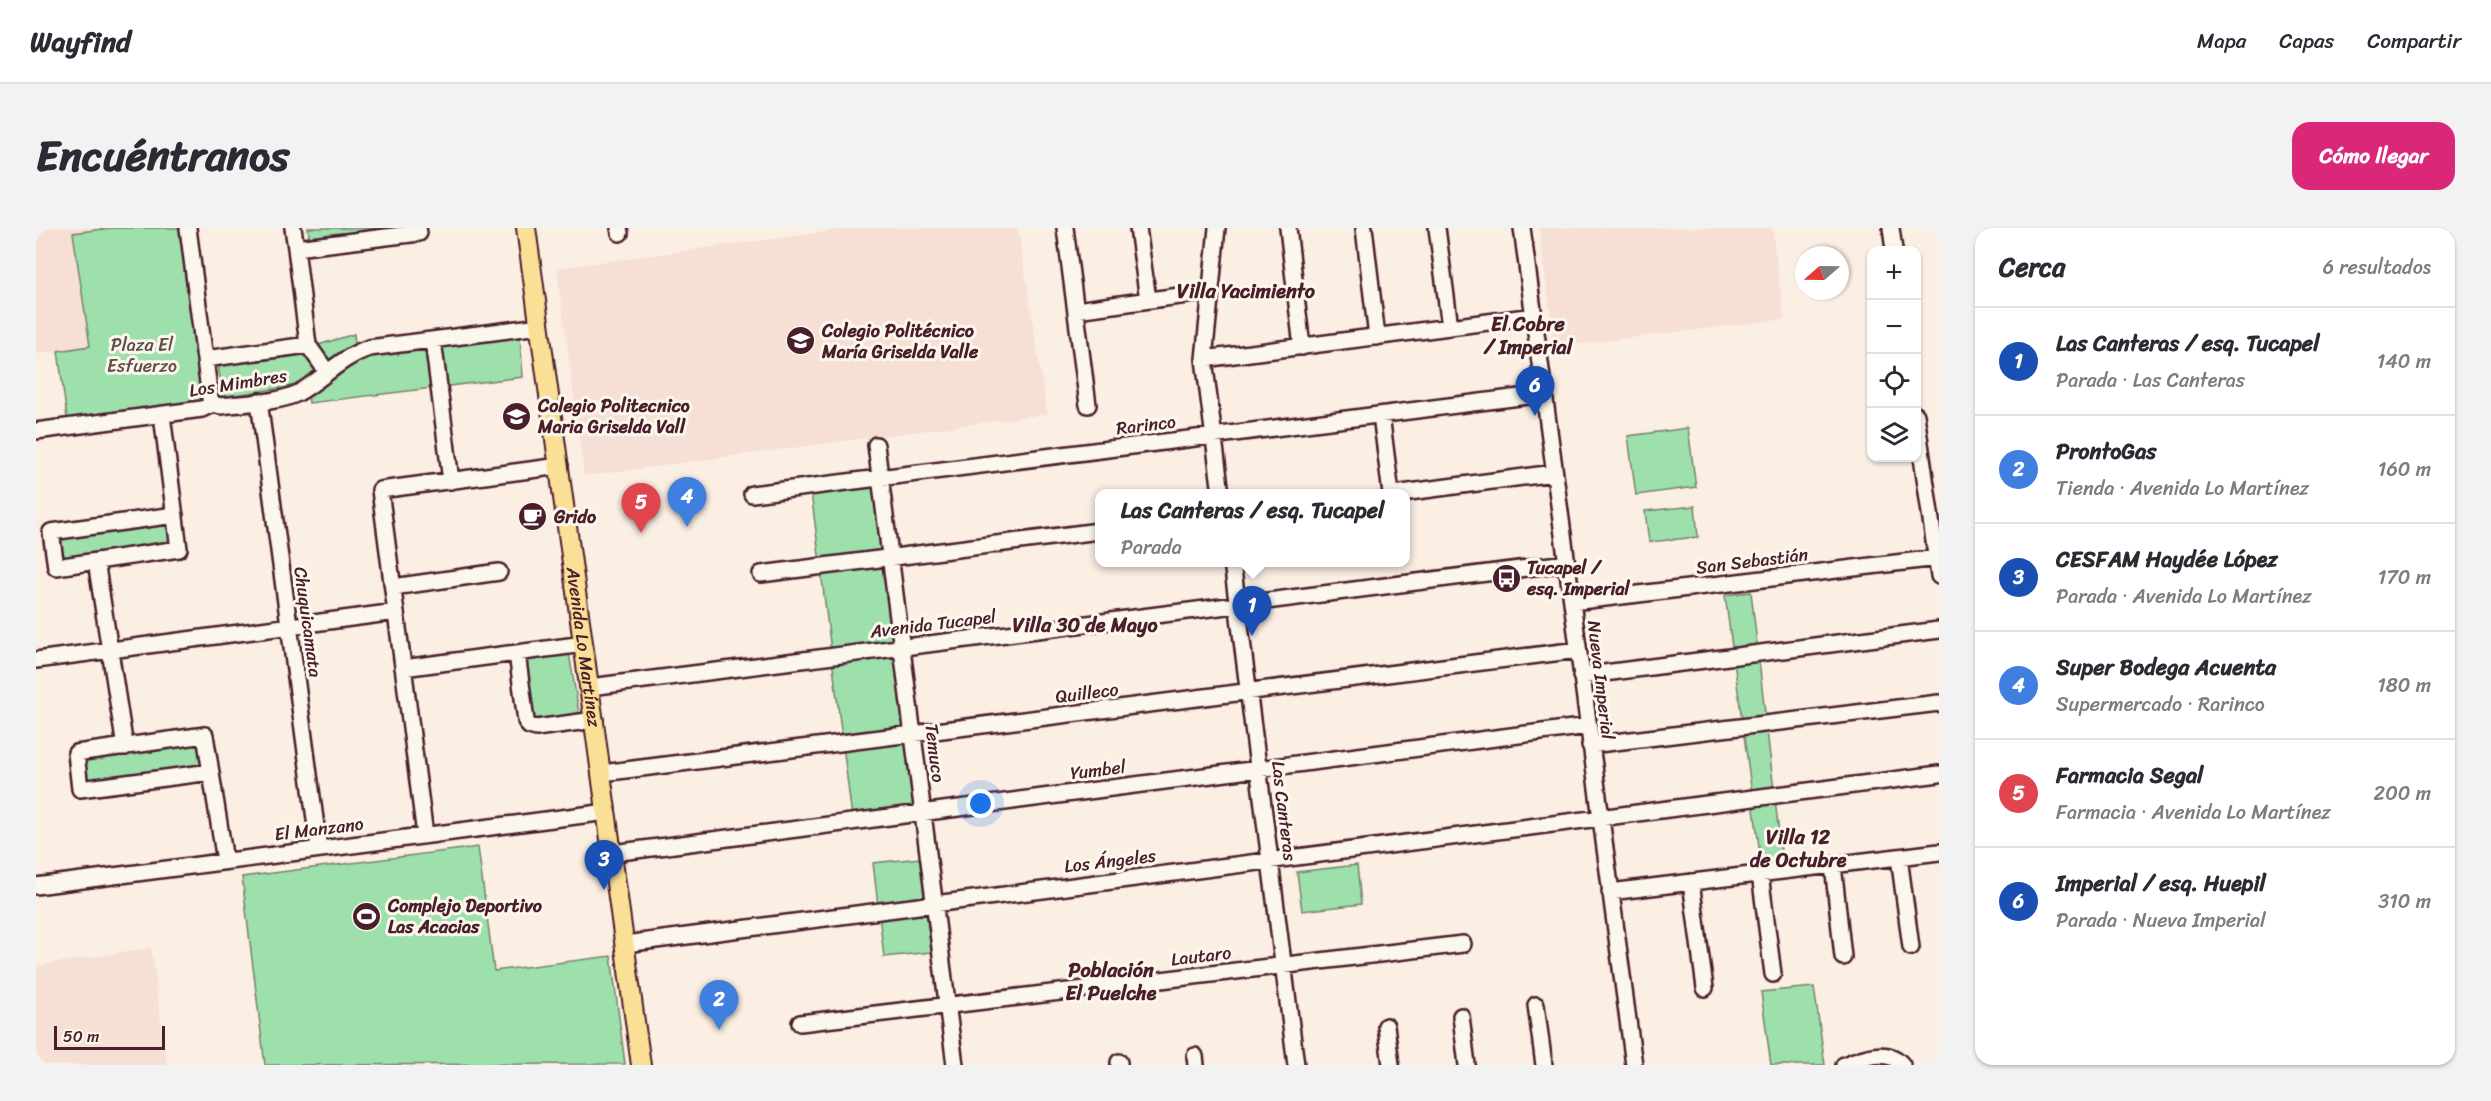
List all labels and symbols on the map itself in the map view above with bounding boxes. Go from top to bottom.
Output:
north arrow [1795,246,1849,300]
district label: Villa Yacimiento [1177,274,1316,309]
district label: El Cobre / Imperial [1483,307,1574,365]
place label: Colegio Politécnico María Griselda Valle [821,315,979,368]
school or university icon: Colegio Politécnico María Griselda Valle [785,325,817,357]
park label: Plaza El Esfuerzo [107,329,177,382]
street label: Los Mimbres [187,359,290,407]
pin: 6 [1516,366,1554,416]
place label: Colegio Politecnico Maria Griselda Vall [537,390,690,443]
school or university icon: Colegio Politecnico Maria Griselda Vall [501,400,533,432]
street label: Rarinco [1114,405,1178,445]
pin: 4 [668,478,706,527]
pin: 5 [622,484,660,533]
cafe icon: Grido [517,501,549,533]
place label: Grido [553,501,597,533]
street label: San Sebastián [1694,538,1810,584]
place label: Tucapel / esq. Imperial [1526,552,1631,605]
bus stop icon: Tucapel / esq. Imperial [1490,562,1522,594]
street label: Avenida Lo Martínez [557,564,610,730]
street label: Chuquicamata [284,565,332,679]
pin: 1 [1232,586,1272,636]
street label: Avenida Tucapel [867,600,999,648]
district label: Villa 30 de Mayo [1012,608,1158,643]
street label: Nueva Imperial [1578,619,1624,742]
street label: Quilleco [1054,673,1120,713]
street label: Temuco [916,722,954,784]
street label: Yumbel [1069,751,1128,789]
street label: Las Canteras [1262,759,1306,864]
your location [966,789,995,818]
street label: El Manzano [273,808,365,850]
district label: Villa 12 de Octubre [1750,820,1847,878]
street label: Los Ángeles [1062,839,1158,883]
pin: 3 [584,840,624,890]
place label: Complejo Deportivo Las Acacias [387,890,543,943]
sports icon: Complejo Deportivo Las Acacias [351,900,383,932]
street label: Lautaro [1169,936,1233,976]
district label: Población El Puelche [1066,953,1157,1011]
pin: 2 [700,980,738,1030]
scale bar [54,1023,165,1050]

